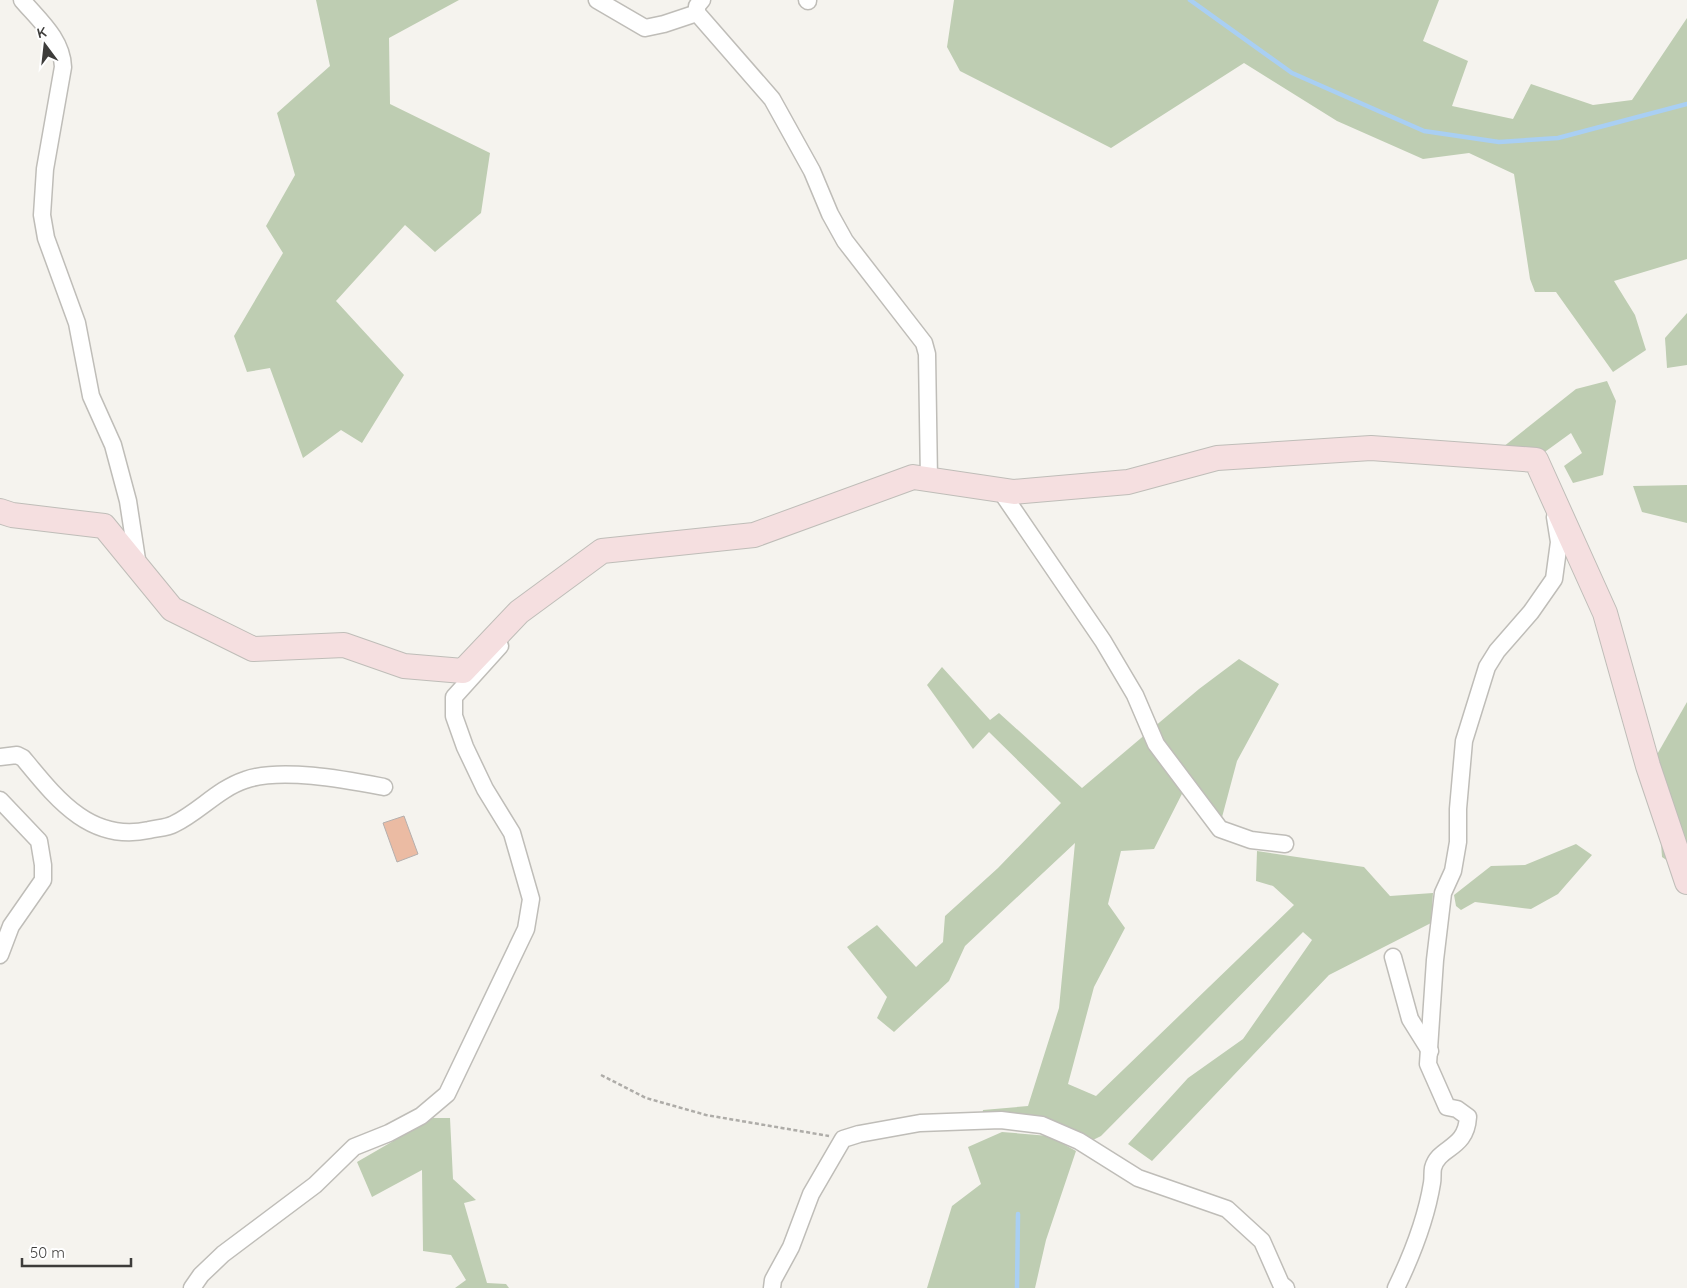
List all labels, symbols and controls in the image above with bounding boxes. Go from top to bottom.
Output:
north arrow [20,20,70,70]
text: K [35,23,48,42]
scale bar [22,1236,131,1268]
text: 50 m [30,1243,65,1262]

